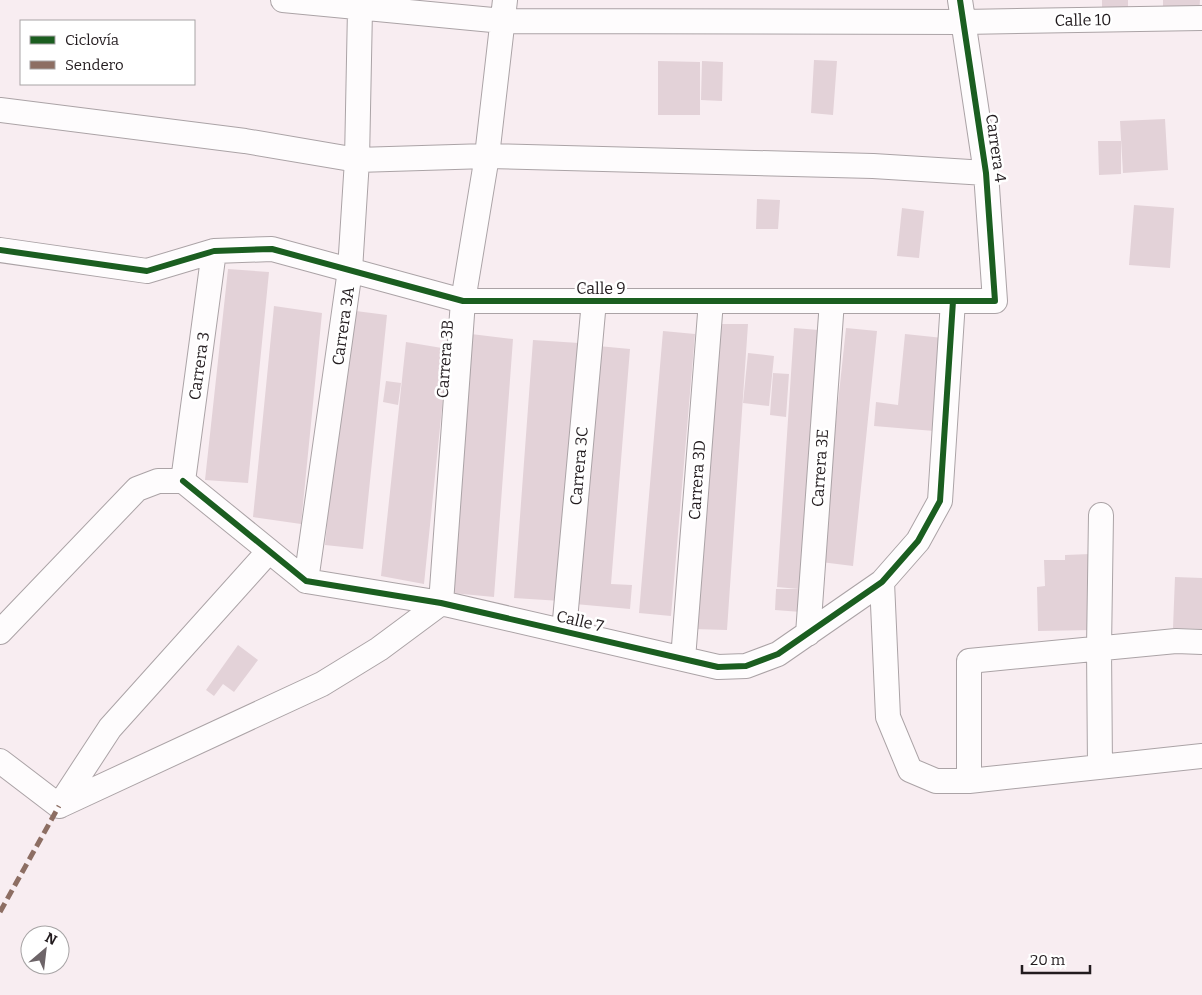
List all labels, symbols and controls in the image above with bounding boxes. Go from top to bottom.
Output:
street label: Calle 10 [1055,10,1111,30]
legend [20,20,195,85]
text: Ciclovía [65,31,119,49]
text: Sendero [65,56,124,74]
street label: Carrera 4 [982,113,1010,184]
street label: Calle 9 [576,279,626,298]
street label: Carrera 3A [328,285,358,367]
street label: Carrera 3B [433,319,457,399]
street label: Carrera 3 [185,331,213,401]
street label: Carrera 3C [566,426,592,506]
street label: Carrera 3E [808,428,832,508]
street label: Carrera 3D [685,440,709,520]
street label: Calle 7 [555,606,605,636]
north arrow [20,925,70,975]
text: N [42,929,60,949]
scale bar [1022,942,1090,974]
text: 20 m [1030,951,1066,969]

